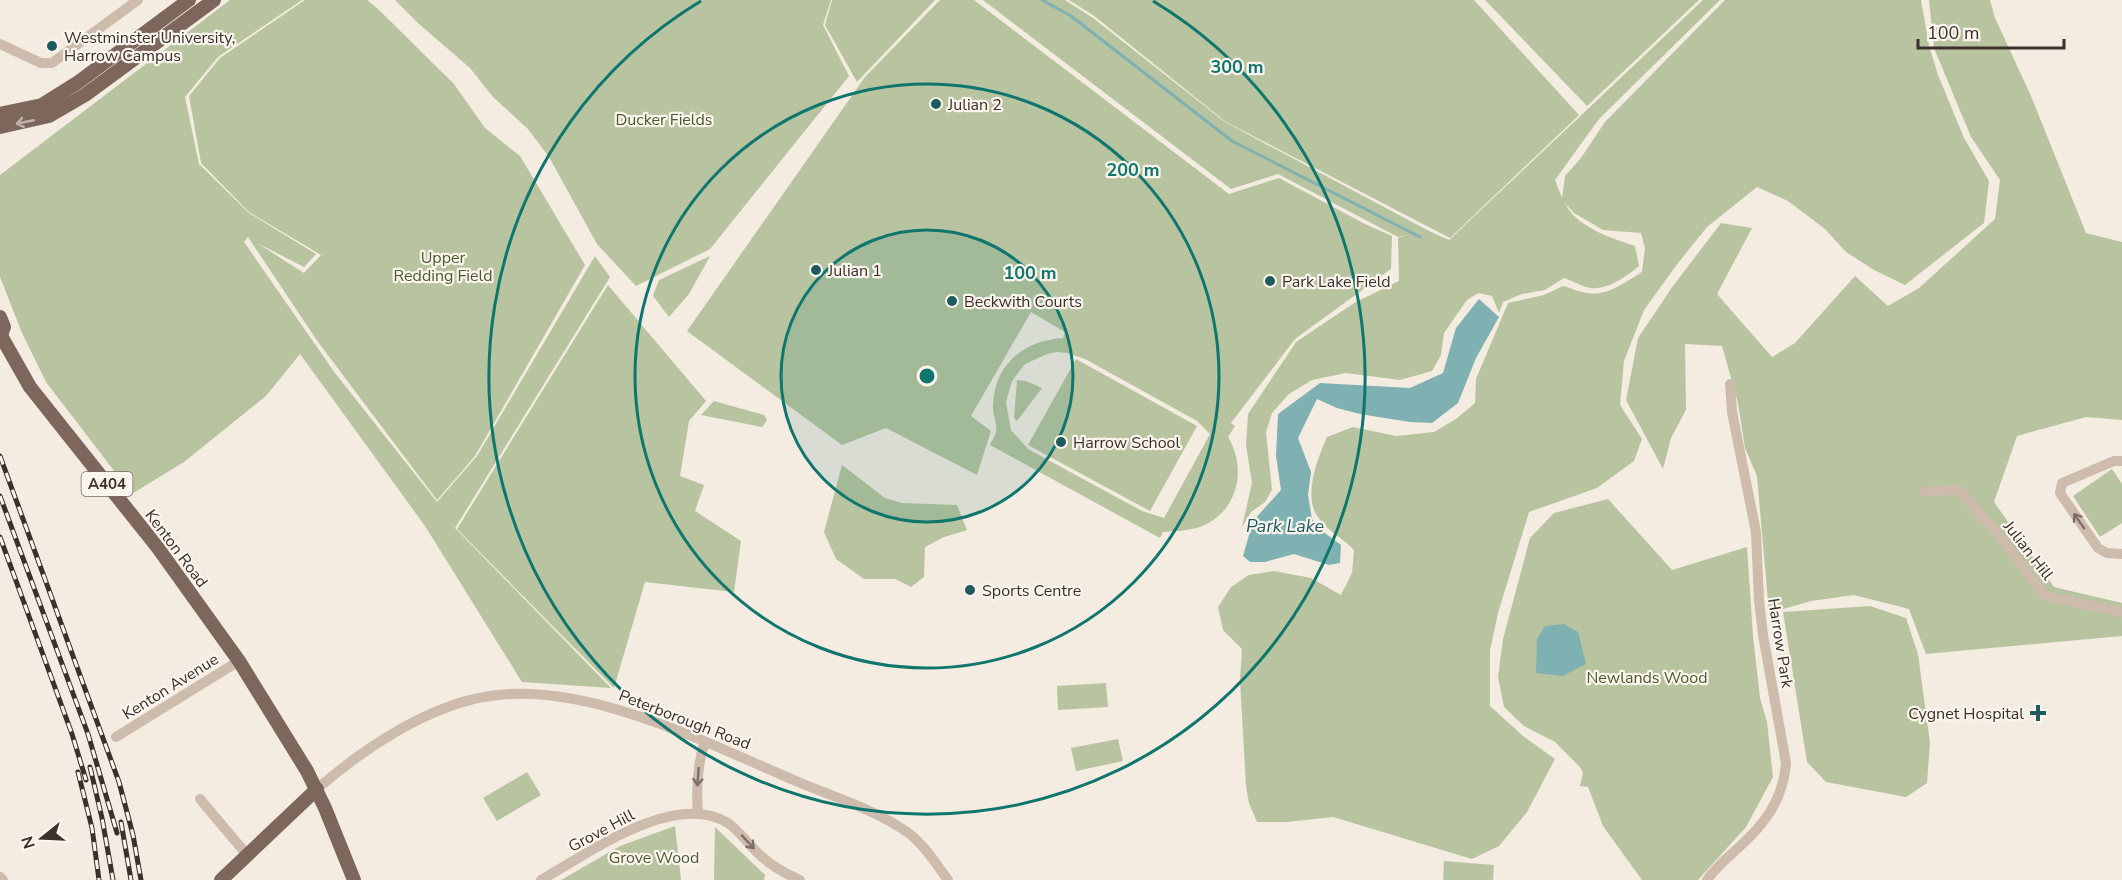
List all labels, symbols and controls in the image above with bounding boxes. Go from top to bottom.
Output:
scale bar [1918,12,2064,50]
text: 100 m [1927,21,1979,45]
place label: Westminster University, Harrow Campus [64,27,235,67]
marker: Westminster University, Harrow Campus [45,39,59,53]
text: 300 m [1210,55,1264,79]
place label: Julian 2 [947,94,1002,116]
marker: Julian 2 [929,97,943,111]
park label: Ducker Fields [615,109,713,131]
one-way arrow [16,117,35,128]
text: 200 m [1106,158,1160,182]
park label: Upper Redding Field [394,247,492,287]
place label: Julian 1 [827,260,882,282]
text: 100 m [1003,261,1057,285]
marker: Julian 1 [809,263,823,277]
place label: Park Lake Field [1282,271,1391,293]
marker: Park Lake Field [1263,274,1277,288]
place label: Beckwith Courts [964,291,1082,313]
marker: Beckwith Courts [945,294,959,308]
centre of rings [917,366,937,386]
place label: Harrow School [1073,432,1180,454]
marker: Harrow School [1054,435,1068,449]
road number: A404 [82,472,132,496]
street label: Kenton Road [140,505,213,592]
one-way arrow [2073,513,2085,529]
water label: Park Lake [1246,514,1325,538]
street label: Julian Hill [1997,516,2058,585]
place label: Sports Centre [982,580,1081,602]
marker: Sports Centre [963,583,977,597]
street label: Harrow Park [1762,597,1798,690]
street label: Kenton Avenue [118,649,223,725]
park label: Newlands Wood [1587,667,1707,689]
street label: Peterborough Road [616,685,754,755]
place label: Cygnet Hospital [1908,703,2024,725]
marker: Cygnet Hospital [2029,704,2047,722]
one-way arrow [692,767,703,787]
street label: Grove Hill [564,804,639,858]
north arrow [12,808,72,868]
text: N [16,833,41,851]
one-way arrow [741,834,755,849]
park label: Grove Wood [609,847,699,869]

